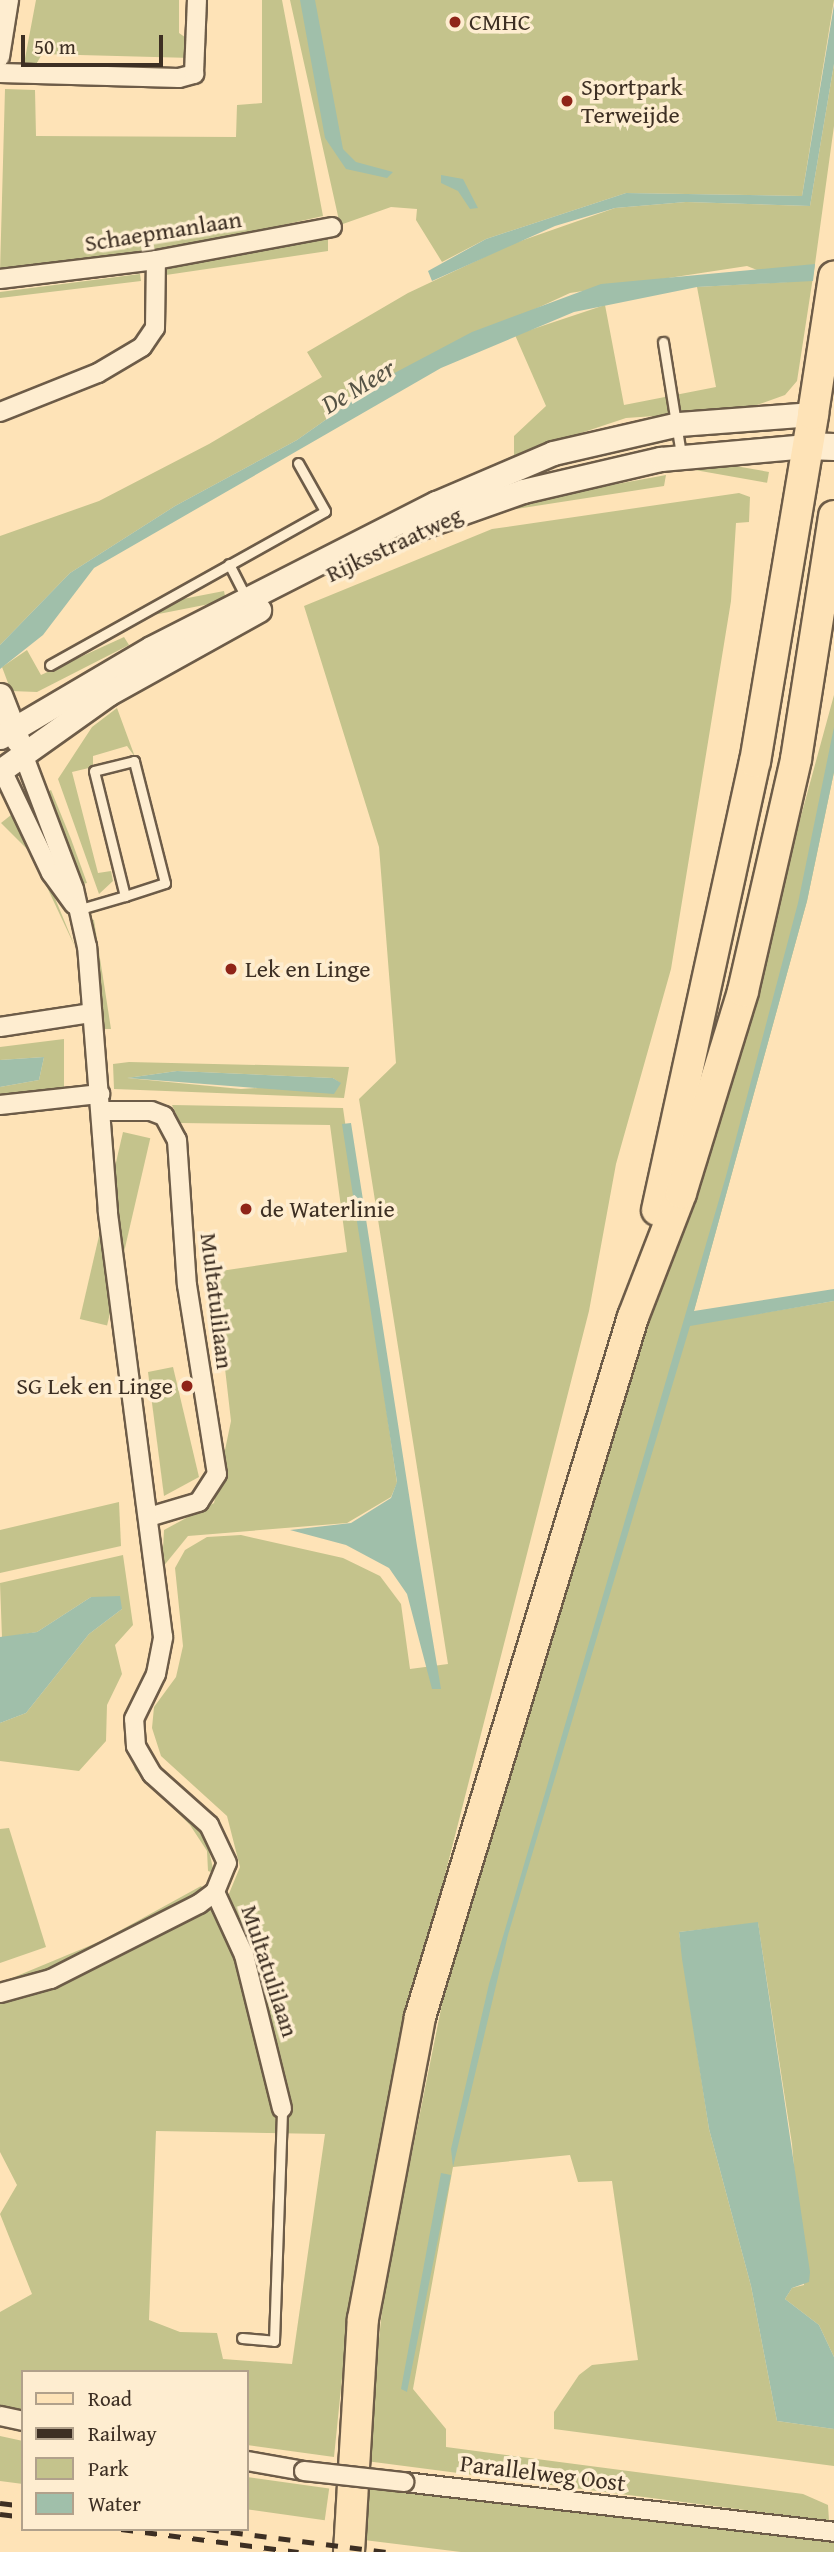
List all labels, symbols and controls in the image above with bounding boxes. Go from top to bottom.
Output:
place label: CMHC [469,8,531,36]
marker: CMHC [447,14,463,30]
scale bar [24,21,166,65]
text: 50 m [34,31,76,62]
place label: Sportpark Terweijde [581,73,683,129]
marker: Sportpark Terweijde [559,93,575,109]
street label: Schaepmanlaan [83,204,243,258]
water label: De Meer [315,352,401,420]
street label: Rijksstraatweg [321,500,467,588]
place label: Lek en Linge [245,955,371,983]
marker: Lek en Linge [223,961,239,977]
place label: de Waterlinie [260,1195,395,1223]
marker: de Waterlinie [238,1201,254,1217]
street label: Multatulilaan [194,1231,240,1371]
place label: SG Lek en Linge [16,1372,173,1400]
marker: SG Lek en Linge [179,1378,195,1394]
street label: Multatulilaan [235,1901,305,2041]
legend [21,2370,248,2531]
text: Road [88,2383,132,2414]
text: Railway [88,2418,157,2449]
street label: Parallelweg Oost [459,2449,627,2497]
text: Park [88,2453,129,2484]
text: Water [88,2488,141,2519]

